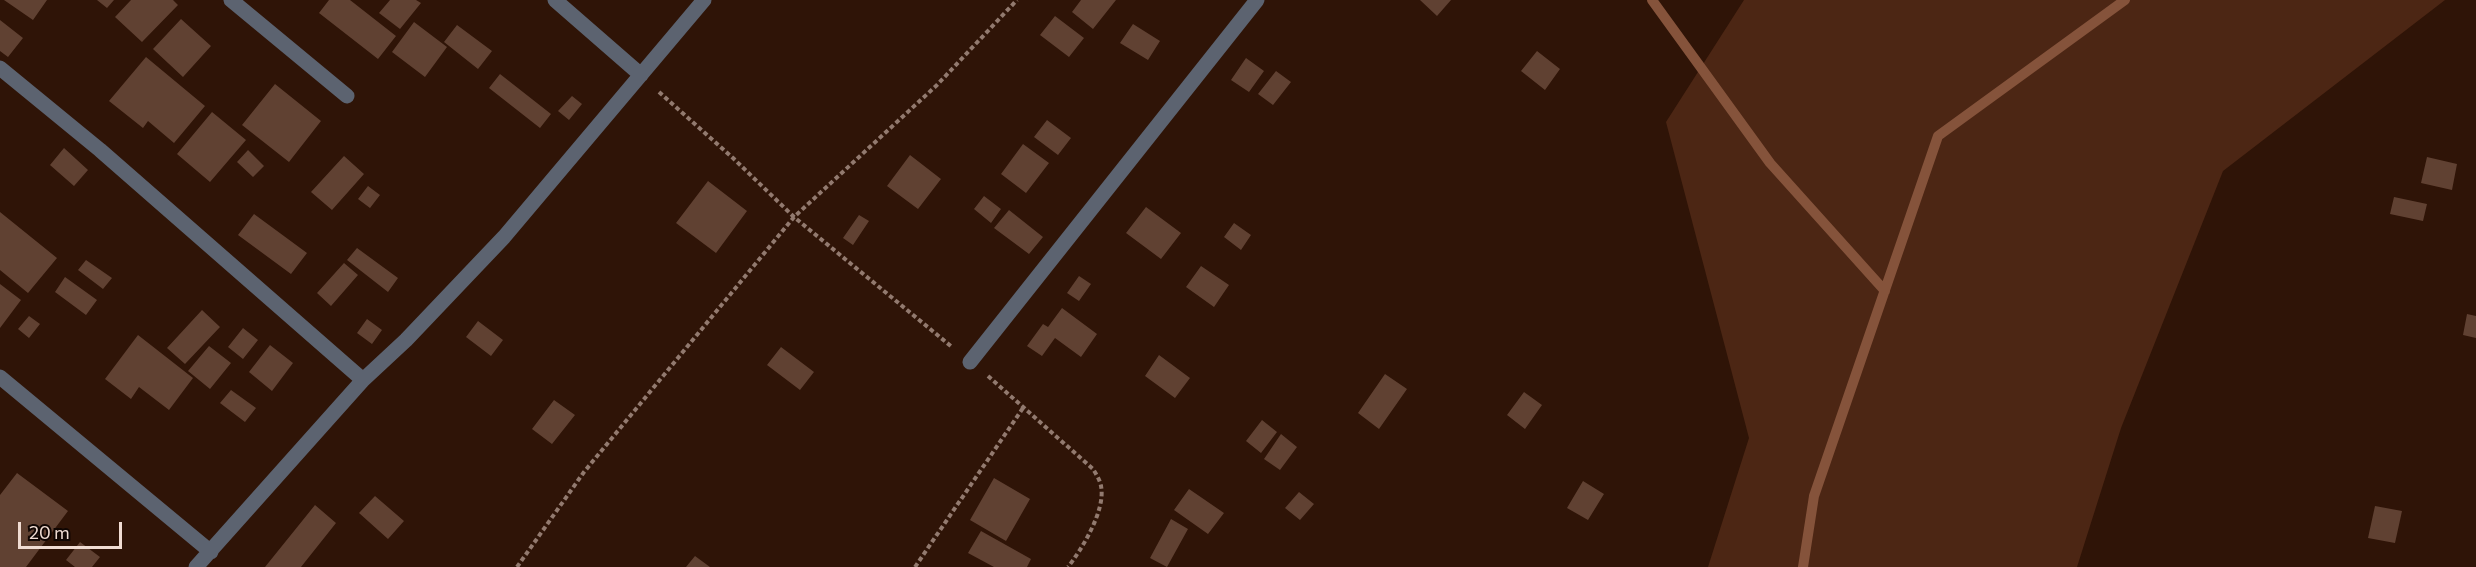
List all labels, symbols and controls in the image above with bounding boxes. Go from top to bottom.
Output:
scale bar [21,510,124,548]
text: 20 m [29,521,70,543]

